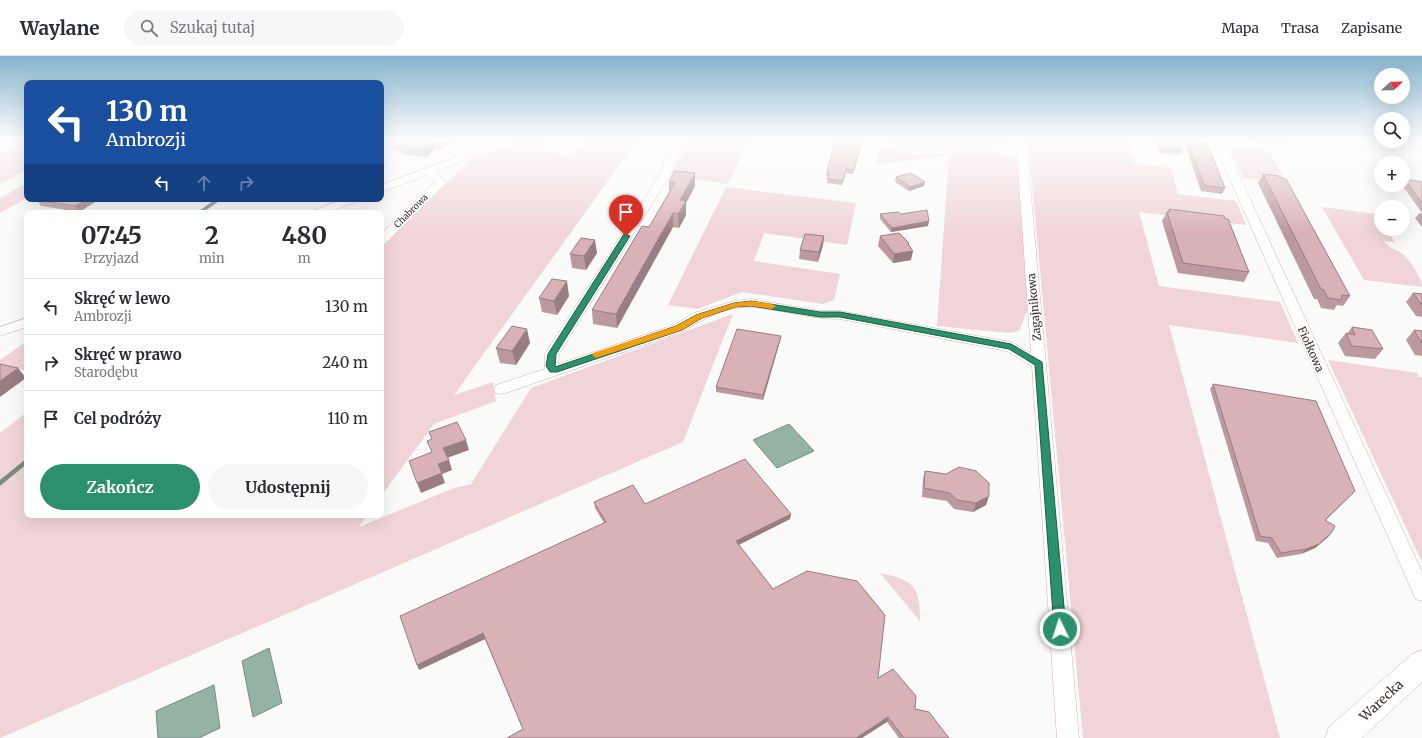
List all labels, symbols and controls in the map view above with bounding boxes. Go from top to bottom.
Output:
search box [124,10,404,46]
text: Waylane [20,16,100,40]
icon: search [138,17,160,39]
text: Szukaj tutaj [170,18,255,37]
text: Mapa [1222,19,1259,37]
text: Trasa [1281,19,1319,37]
text: Zapisane [1341,19,1402,37]
north arrow [1374,68,1410,104]
map controls [1374,68,1410,236]
text: 130 m [106,93,188,129]
icon: left [40,96,92,148]
button: search [1374,112,1410,148]
text: Ambrozji [106,128,186,151]
button: + [1374,156,1410,192]
icon: left [151,172,173,194]
icon: ahead [193,172,215,194]
icon: right [235,172,257,194]
street label: Chabrowa [391,191,430,230]
pin [609,195,643,236]
button: − [1374,200,1410,236]
icon: arrive [615,201,637,223]
text: 07:45 [81,220,142,251]
text: 2 [205,220,219,251]
text: 480 [281,220,327,251]
text: Przyjazd [84,250,139,267]
text: min [199,250,225,267]
text: m [298,250,311,267]
street label: Zagajnikowa [1024,272,1044,341]
text: Skręć w lewo [74,289,170,308]
icon: left [40,296,62,318]
text: 130 m [325,297,368,316]
text: Ambrozji [74,308,132,325]
street label: Fiołkowa [1295,324,1327,374]
text: Skręć w prawo [74,345,182,364]
icon: right [40,352,62,374]
text: 240 m [322,353,368,372]
text: Starodębu [74,364,138,381]
icon: arrive [40,408,62,430]
text: Cel podróży [74,409,161,428]
text: 110 m [327,409,368,428]
button: Zakończ [40,464,200,510]
button: Udostępnij [208,464,368,510]
position arrow [1039,608,1081,650]
street label: Warecka [1355,676,1407,726]

